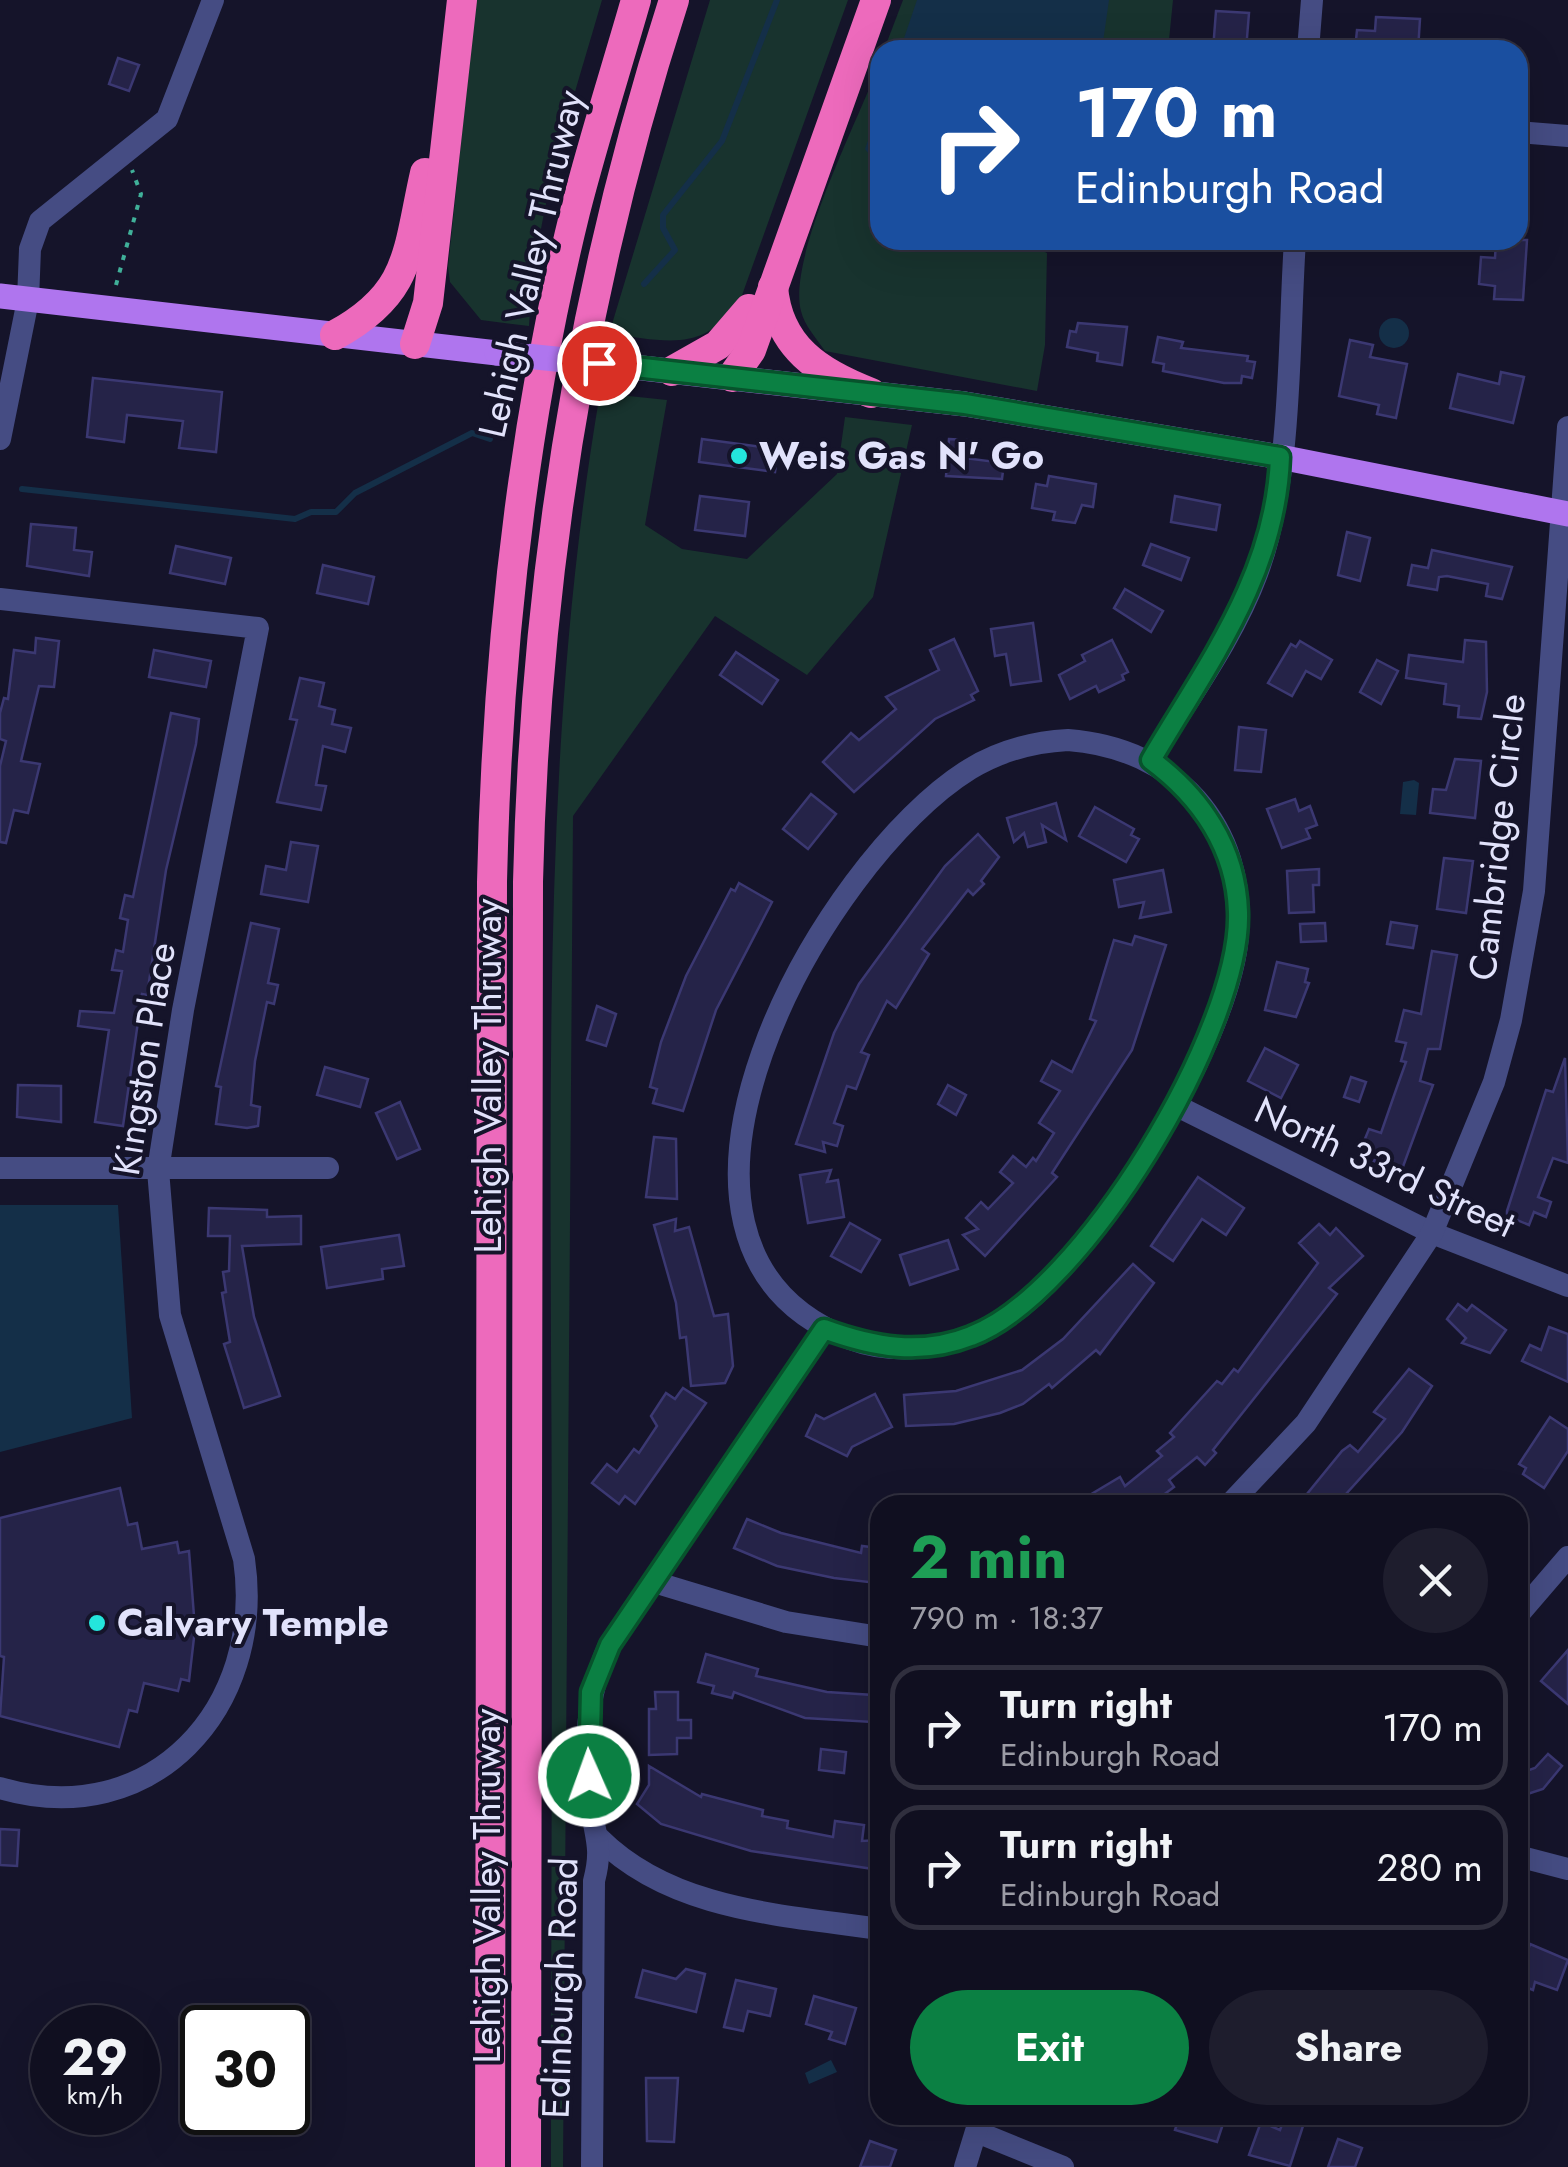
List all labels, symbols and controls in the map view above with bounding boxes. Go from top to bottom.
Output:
text: 170 m [1075,62,1278,163]
icon: right [910,80,1040,210]
street label: Lehigh Valley Thruway [464,85,597,443]
text: Edinburgh Road [1075,155,1385,220]
pin [557,321,642,406]
icon: arrive [572,336,627,391]
place label: Weis Gas N' Go [759,428,1044,483]
marker: Weis Gas N' Go [728,445,750,467]
street label: Cambridge Circle [1454,691,1539,983]
street label: Lehigh Valley Thruway [460,898,515,1253]
street label: Kingston Place [98,939,189,1179]
street label: North 33rd Street [1246,1082,1525,1251]
text: 2 min [910,1514,1068,1601]
button: close [1383,1528,1488,1633]
place label: Calvary Temple [117,1595,389,1650]
text: 790 m · 18:37 [910,1595,1103,1641]
marker: Calvary Temple [86,1612,108,1634]
text: Turn right [1000,1677,1172,1732]
icon: right [915,1700,970,1755]
text: 170 m [1382,1700,1483,1755]
street label: Lehigh Valley Thruway [459,1708,514,2063]
position arrow [537,1724,641,1828]
text: Edinburgh Road [1000,1732,1220,1778]
text: Turn right [1000,1817,1172,1872]
icon: right [915,1840,970,1895]
text: 280 m [1377,1840,1483,1895]
street label: Edinburgh Road [527,1856,592,2120]
text: Edinburgh Road [1000,1872,1220,1918]
button: Exit [910,1990,1189,2105]
button: Share [1209,1990,1488,2105]
speed limit sign: 30 [180,2005,310,2135]
text: 29 [62,2021,128,2094]
text: km/h [67,2077,123,2113]

